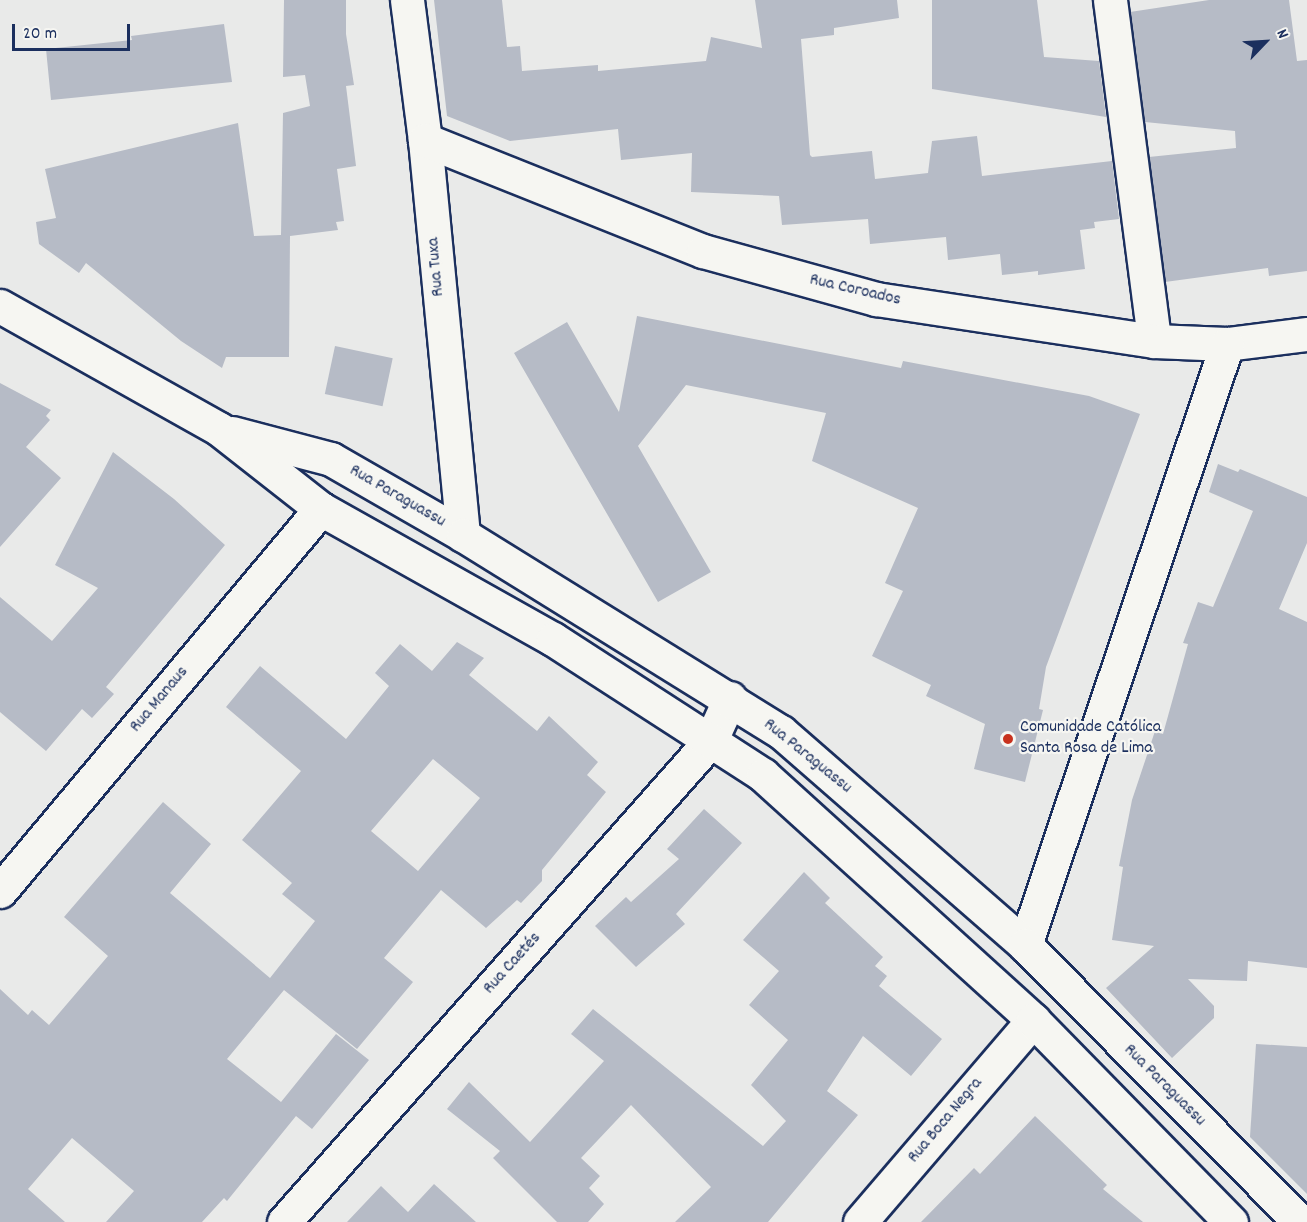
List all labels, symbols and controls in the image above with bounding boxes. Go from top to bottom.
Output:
scale bar [15,12,134,50]
north arrow [1235,12,1295,72]
text: 20 m [23,22,57,47]
text: N [1270,26,1294,43]
street label: Rua Tuxa [424,237,450,297]
street label: Rua Coroados [807,270,903,312]
street label: Rua Paraguassu [345,461,449,533]
street label: Rua Manaus [126,662,194,738]
street label: Rua Paraguassu [758,715,856,799]
place label: Comunidade Católica Santa Rosa de Lima [1020,718,1161,760]
marker: Comunidade Católica Santa Rosa de Lima [1001,732,1015,746]
street label: Rua Caetés [479,928,547,1000]
street label: Rua Paraguassu [1118,1040,1210,1132]
street label: Rua Boca Negra [904,1074,988,1168]

